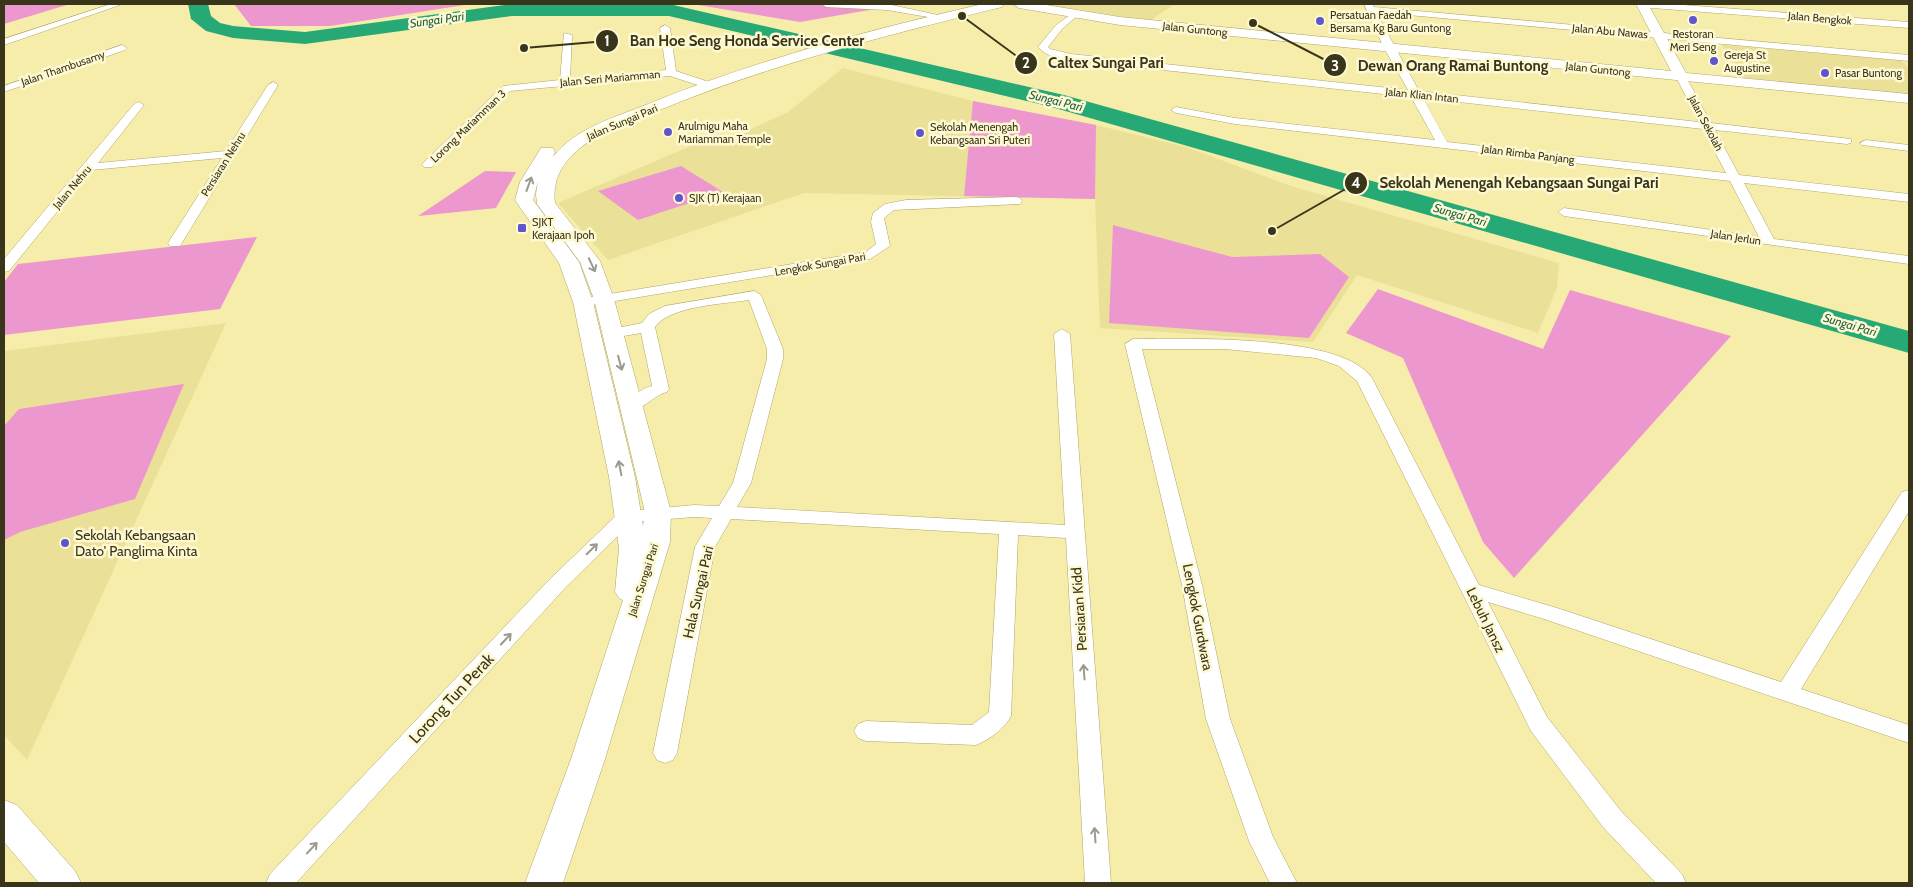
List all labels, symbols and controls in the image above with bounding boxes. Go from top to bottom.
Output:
water label: Sungai Pari [409,8,465,31]
place label: Persatuan Faedah Bersama Kg Baru Guntong [1330,8,1451,35]
street label: Jalan Bengkok [1787,8,1853,28]
marker: Restoran Meri Seng [1687,14,1699,26]
marker: Persatuan Faedah Bersama Kg Baru Guntong [1314,15,1326,27]
street label: Jalan Guntong [1161,19,1229,39]
street label: Jalan Abu Nawas [1570,21,1649,41]
callout: Ban Hoe Seng Honda Service Center [595,26,874,56]
place label: Restoran Meri Seng [1670,27,1717,54]
text: 1 [604,32,610,50]
text: Ban Hoe Seng Honda Service Center [630,32,864,50]
street label: Jalan Thambusamy [18,47,107,89]
callout: Caltex Sungai Pari [1013,48,1174,78]
place label: Gereja St Augustine [1724,48,1770,75]
callout: Dewan Orang Ramai Buntong [1323,50,1559,80]
text: 2 [1022,54,1030,72]
text: Caltex Sungai Pari [1048,54,1164,72]
marker: Gereja St Augustine [1708,55,1720,67]
text: 3 [1331,57,1339,75]
text: Dewan Orang Ramai Buntong [1358,57,1549,75]
street label: Jalan Guntong [1564,59,1632,79]
place label: Pasar Buntong [1835,66,1902,80]
street label: Jalan Seri Mariamman [558,67,661,89]
marker: Pasar Buntong [1819,67,1831,79]
street label: Jalan Klian Intan [1384,84,1459,106]
street label: Lorong Mariamman 3 [427,86,509,166]
water label: Sungai Pari [1028,87,1085,114]
street label: Jalan Sekolah [1685,92,1727,153]
street label: Jalan Sungai Pari [584,101,660,144]
place label: Arulmigu Maha Mariamman Temple [678,119,771,146]
place label: Sekolah Menengah Kebangsaan Sri Puteri [930,120,1030,147]
marker: Arulmigu Maha Mariamman Temple [662,126,674,138]
marker: Sekolah Menengah Kebangsaan Sri Puteri [914,127,926,139]
street label: Persiaran Nehru [198,129,248,199]
street label: Jalan Rimba Panjang [1480,141,1576,167]
street label: Jalan Nehru [49,162,95,213]
callout: Sekolah Menengah Kebangsaan Sungai Pari [1344,168,1668,198]
text: 4 [1351,174,1361,192]
text: Sekolah Menengah Kebangsaan Sungai Pari [1379,174,1659,192]
one-way arrow [525,176,534,192]
place label: SJK (T) Kerajaan [689,191,761,205]
marker: SJK (T) Kerajaan [673,192,685,204]
water label: Sungai Pari [1432,200,1489,229]
place label: SJKT Kerajaan Ipoh [532,215,595,242]
marker: SJKT Kerajaan Ipoh [516,222,528,234]
street label: Jalan Jerlun [1709,226,1762,248]
street label: Lengkok Sungai Pari [774,249,866,279]
one-way arrow [587,257,597,272]
water label: Sungai Pari [1822,310,1879,339]
one-way arrow [616,355,626,371]
one-way arrow [615,460,624,476]
place label: Sekolah Kebangsaan Dato' Panglima Kinta [75,526,198,560]
marker: Sekolah Kebangsaan Dato' Panglima Kinta [59,537,71,549]
street label: Jalan Sungai Pari [624,542,661,619]
one-way arrow [586,543,598,555]
street label: Hala Sungai Pari [679,544,717,640]
street label: Lengkok Gurdwara [1179,562,1217,672]
street label: Persiaran Kidd [1067,567,1091,651]
street label: Lebuh Jansz [1463,584,1510,656]
one-way arrow [500,632,512,645]
street label: Lorong Tun Perak [405,649,498,747]
one-way arrow [1079,665,1088,681]
one-way arrow [1090,827,1099,843]
one-way arrow [306,841,318,854]

